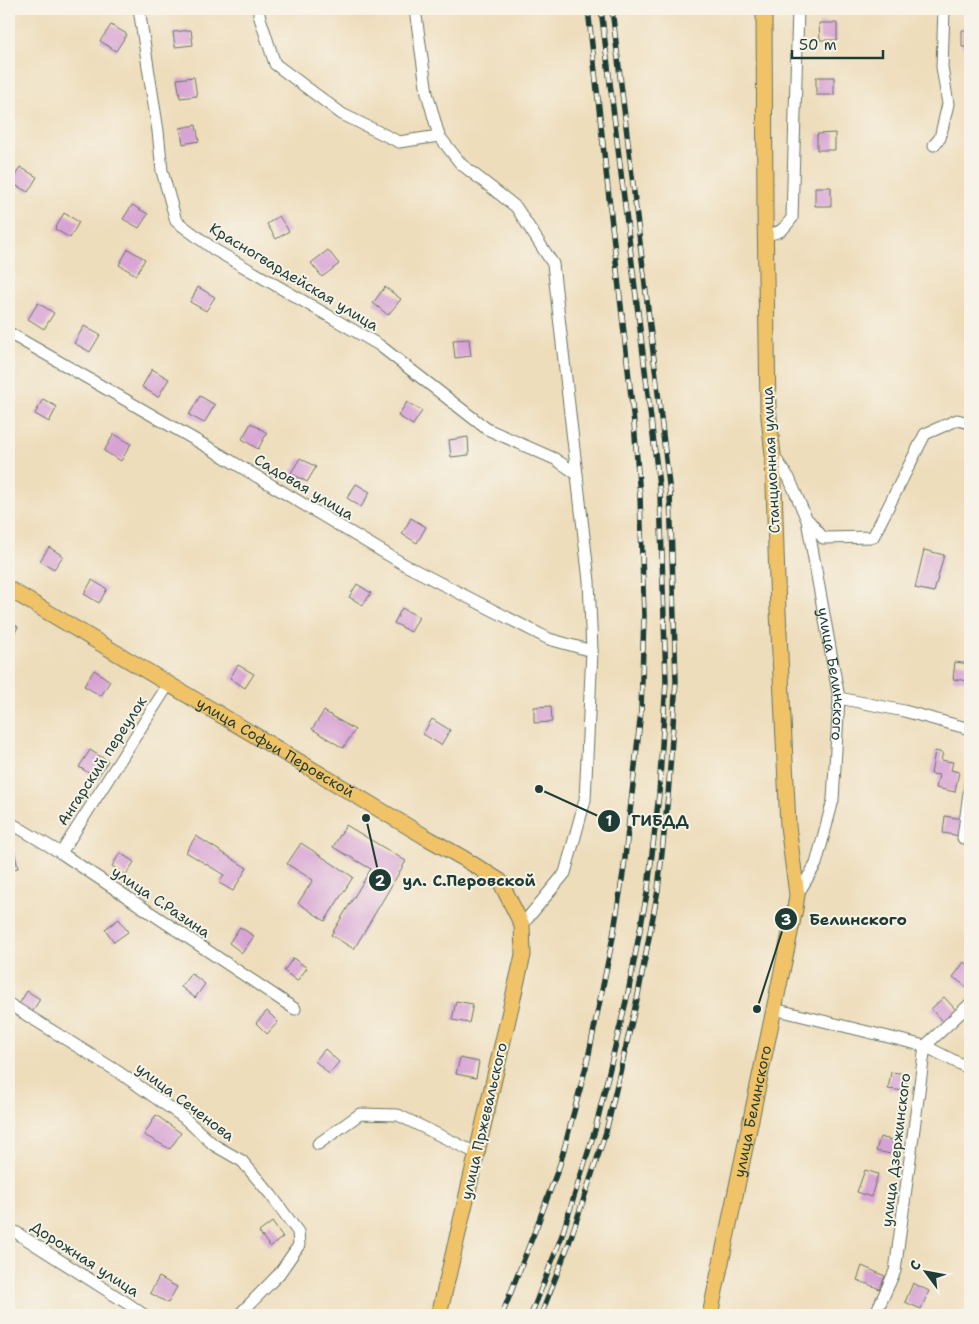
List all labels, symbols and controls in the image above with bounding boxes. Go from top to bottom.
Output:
scale bar [792,28,883,60]
text: 50 m [799,35,837,55]
street label: Красногвардейская улица [206,218,383,336]
street label: Станционная улица [757,385,785,534]
street label: Садовая улица [251,449,358,525]
street label: улица Белинского [813,606,849,741]
street label: Ангарский переулок [53,692,151,830]
street label: улица Софьи Перовской [193,693,358,802]
callout: ГИБДД [597,805,699,836]
text: ГИБДД [631,810,689,831]
text: 1 [606,811,613,831]
street label: улица С.Разина [108,862,215,943]
callout: ул. С.Перовской [368,865,546,896]
text: ул. С.Перовской [402,870,536,891]
text: 2 [375,871,386,891]
callout: Белинского [774,904,916,935]
text: Белинского [809,909,907,930]
text: 3 [781,910,791,930]
street label: улица Пржевальского [456,1040,512,1202]
street label: улица Белинского [729,1044,776,1179]
street label: улица Сеченова [131,1058,239,1146]
street label: улица Дзержинского [877,1072,915,1228]
street label: Дорожная улица [27,1216,144,1302]
north arrow [902,1246,952,1296]
text: С [905,1257,925,1274]

